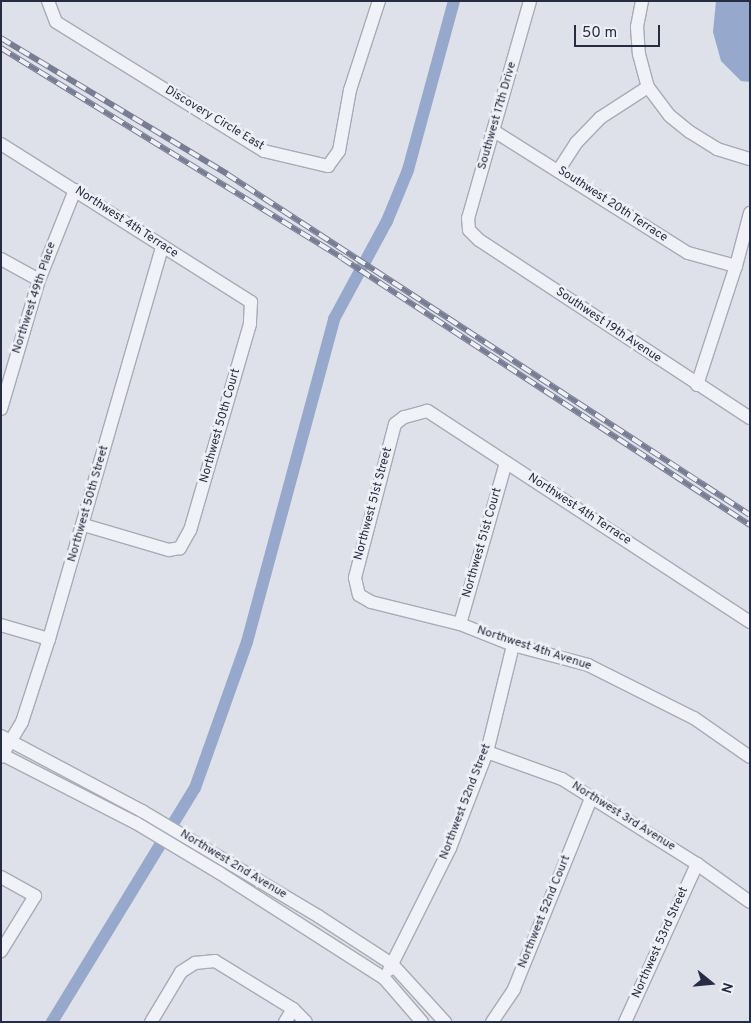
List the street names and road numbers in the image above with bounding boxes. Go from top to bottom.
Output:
street label: Southwest 17th Drive [476,60,520,172]
street label: Discovery Circle East [162,84,266,154]
street label: Southwest 20th Terrace [554,164,670,246]
street label: Northwest 4th Terrace [72,184,180,262]
street label: Northwest 49th Place [10,240,60,356]
street label: Southwest 19th Avenue [552,285,664,367]
street label: Northwest 50th Court [198,367,244,485]
street label: Northwest 50th Street [65,444,113,564]
street label: Northwest 51st Street [352,446,396,562]
street label: Northwest 4th Terrace [525,471,633,549]
street label: Northwest 51st Court [460,486,506,600]
street label: Northwest 4th Avenue [475,624,593,674]
street label: Northwest 52nd Street [437,742,495,862]
street label: Northwest 3rd Avenue [568,779,678,855]
street label: Northwest 2nd Avenue [177,827,289,903]
street label: Northwest 52nd Court [516,853,574,971]
street label: Northwest 53rd Street [630,885,692,1001]

